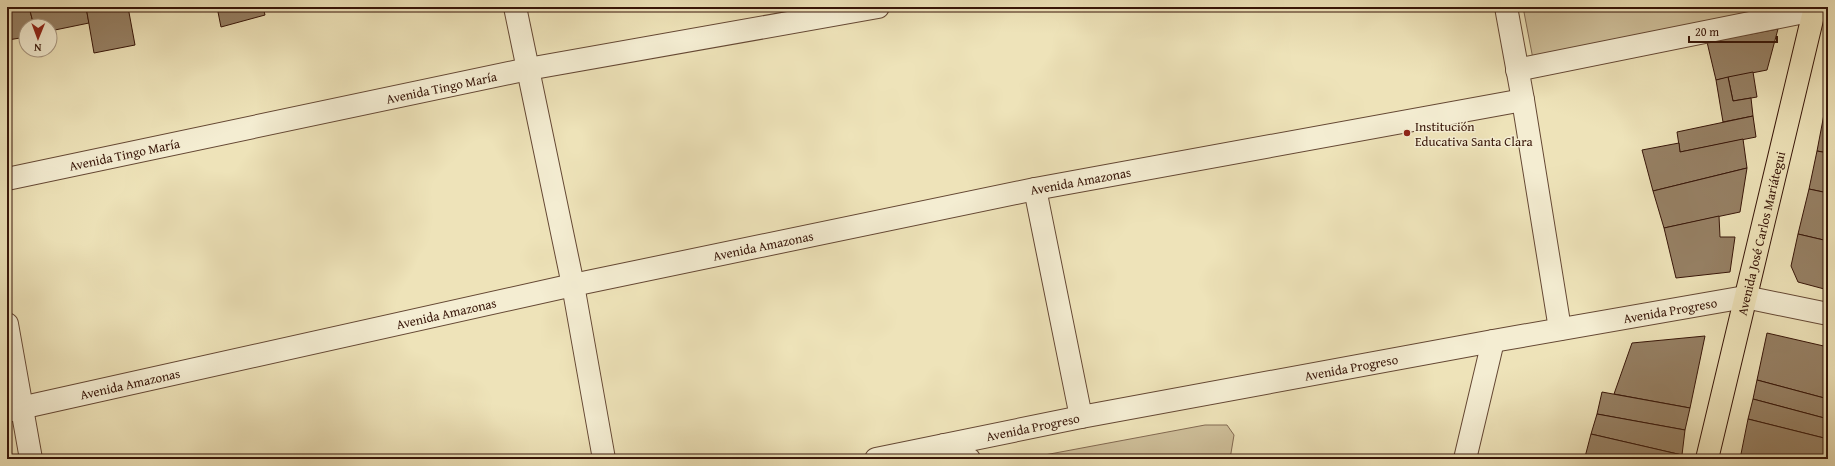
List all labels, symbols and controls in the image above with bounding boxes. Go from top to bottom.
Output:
north arrow [18,18,58,58]
scale bar [1689,18,1777,44]
text: 20 m [1695,23,1719,40]
text: N [33,40,42,56]
street label: Avenida Tingo María [384,67,499,109]
place label: Institución Educativa Santa Clara [1415,117,1533,151]
marker: Institución Educativa Santa Clara [1402,128,1412,138]
street label: Avenida Tingo María [67,134,182,176]
street label: Avenida José Carlos Mariátegui [1733,149,1790,317]
street label: Avenida Amazonas [1028,163,1133,200]
street label: Avenida Amazonas [711,226,815,266]
street label: Avenida Amazonas [394,293,498,334]
street label: Avenida Progreso [1622,293,1719,328]
street label: Avenida Progreso [1303,350,1400,386]
street label: Avenida Amazonas [78,364,182,404]
street label: Avenida Progreso [984,408,1082,446]

